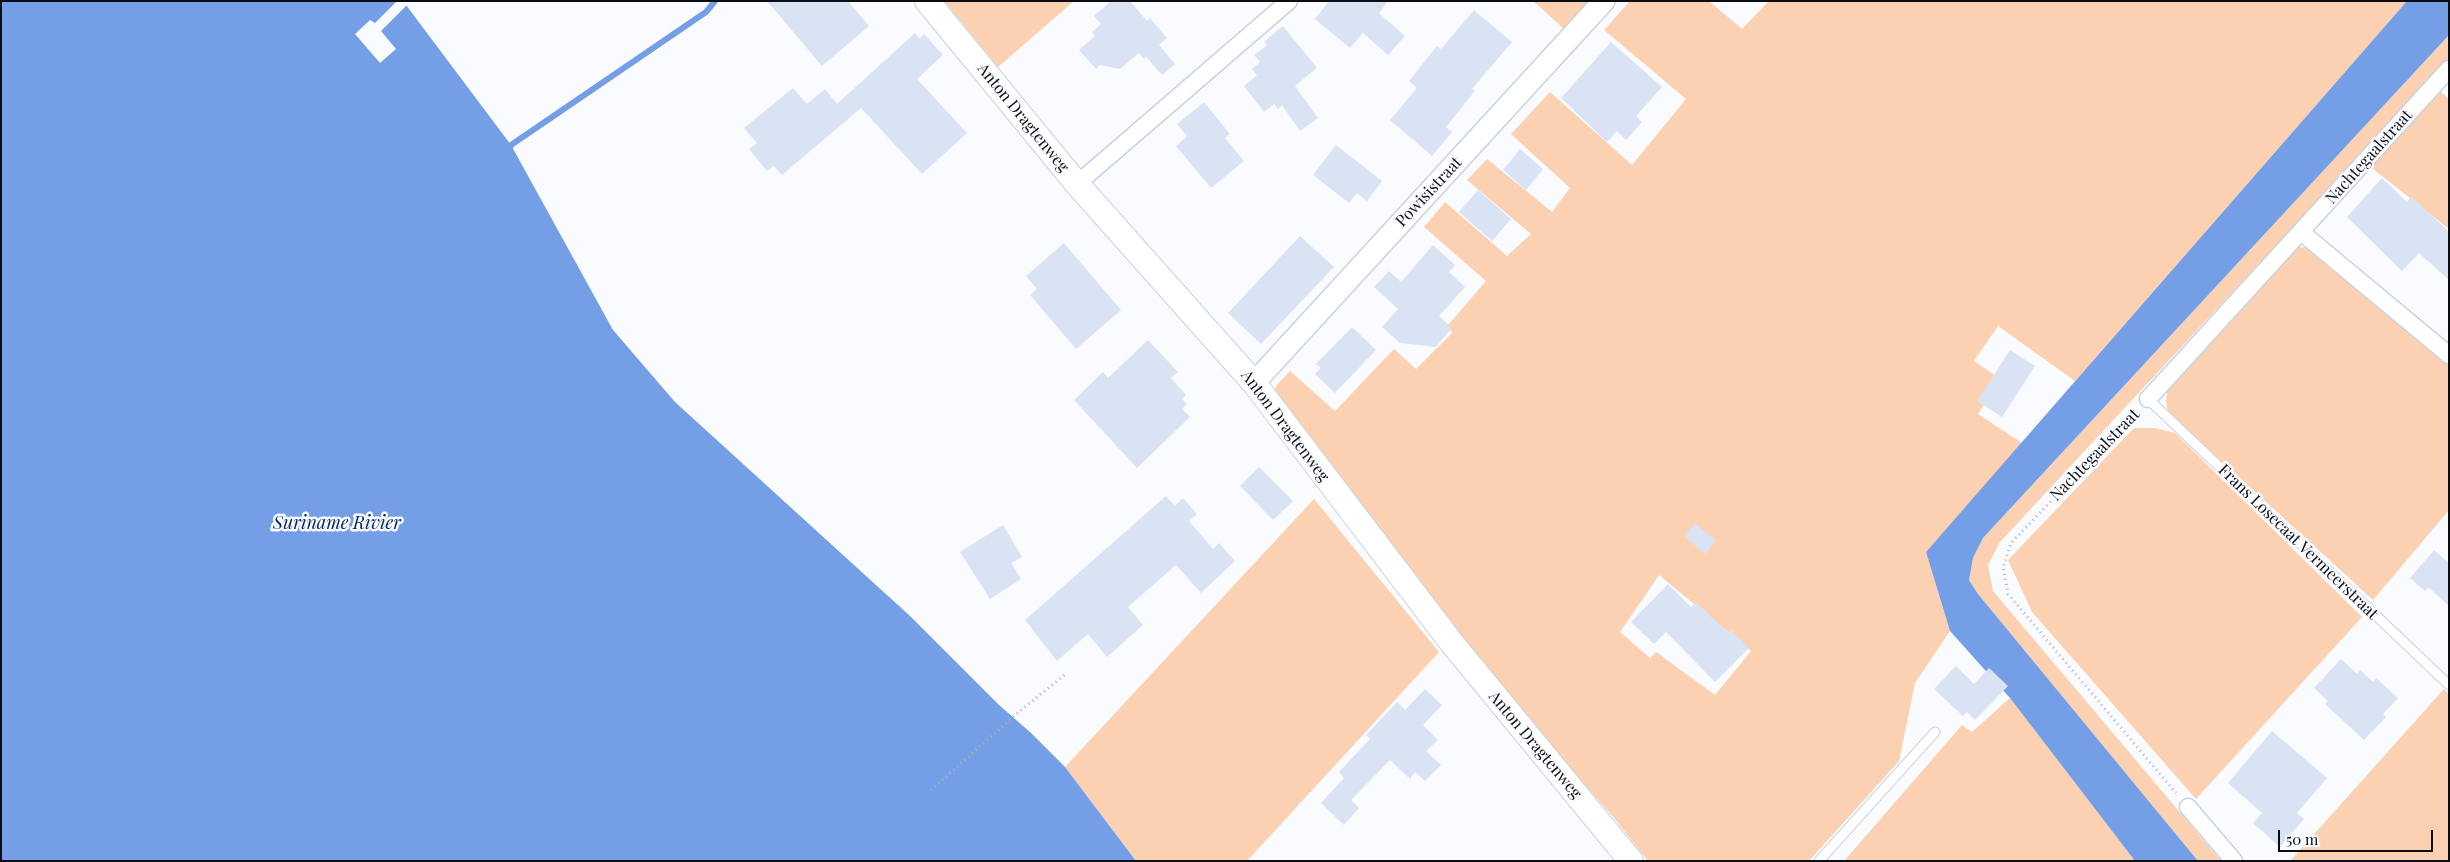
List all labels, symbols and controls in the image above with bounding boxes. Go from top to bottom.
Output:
street label: Anton Dragtenweg [973,60,1073,176]
street label: Nachtegaalstraat [2322,106,2416,208]
street label: Powisistraat [1392,153,1466,231]
street label: Anton Dragtenweg [1237,366,1333,486]
street label: Nachtegaalstraat [2046,405,2144,505]
street label: Frans Losecaat Vermeerstraat [2214,460,2382,624]
water label: Suriname Rivier [273,512,401,534]
street label: Anton Dragtenweg [1484,687,1586,803]
scale bar [2280,820,2435,852]
text: 50 m [2286,829,2318,849]

